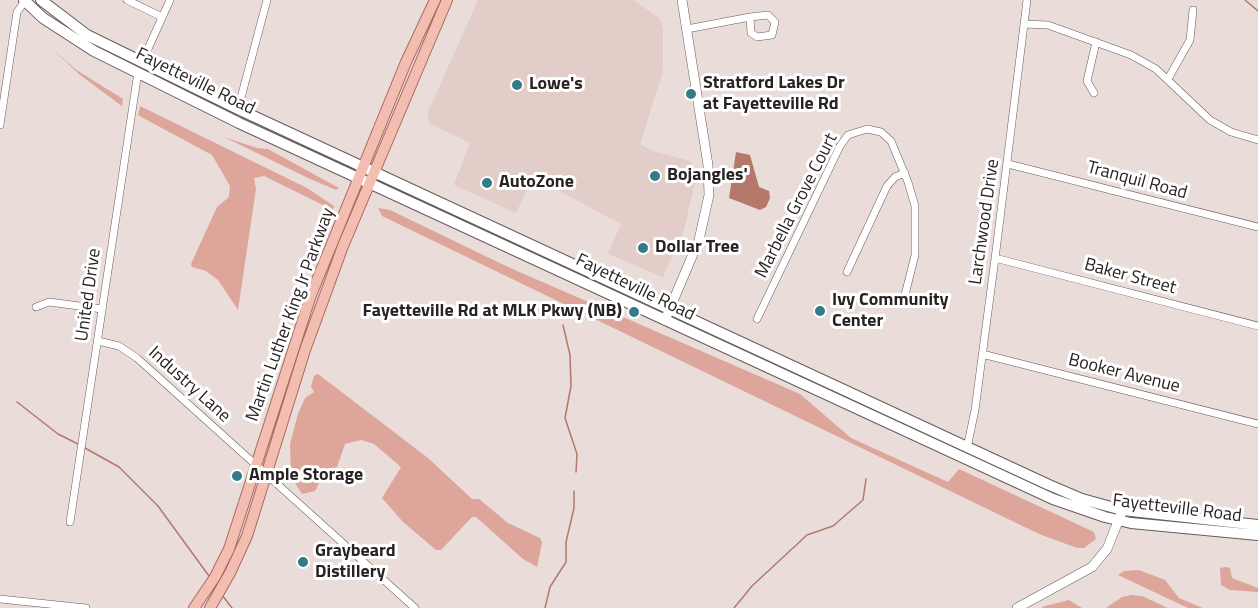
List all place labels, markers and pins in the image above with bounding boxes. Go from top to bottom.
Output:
place label: Stratford Lakes Dr at Fayetteville Rd [703,73,845,116]
place label: Lowe's [529,74,583,96]
marker: Lowe's [510,78,524,92]
marker: Stratford Lakes Dr at Fayetteville Rd [684,87,698,101]
place label: Bojangles' [667,165,748,187]
marker: Bojangles' [648,169,662,183]
place label: AutoZone [499,172,574,194]
marker: AutoZone [480,176,494,190]
place label: Dollar Tree [655,237,739,259]
marker: Dollar Tree [636,241,650,255]
place label: Ivy Community Center [832,290,949,332]
place label: Fayetteville Rd at MLK Pkwy (NB) [363,301,622,323]
marker: Ivy Community Center [813,304,827,318]
marker: Fayetteville Rd at MLK Pkwy (NB) [627,305,641,319]
place label: Ample Storage [249,465,363,487]
marker: Ample Storage [230,469,244,483]
place label: Graybeard Distillery [315,541,396,584]
marker: Graybeard Distillery [296,555,310,569]

